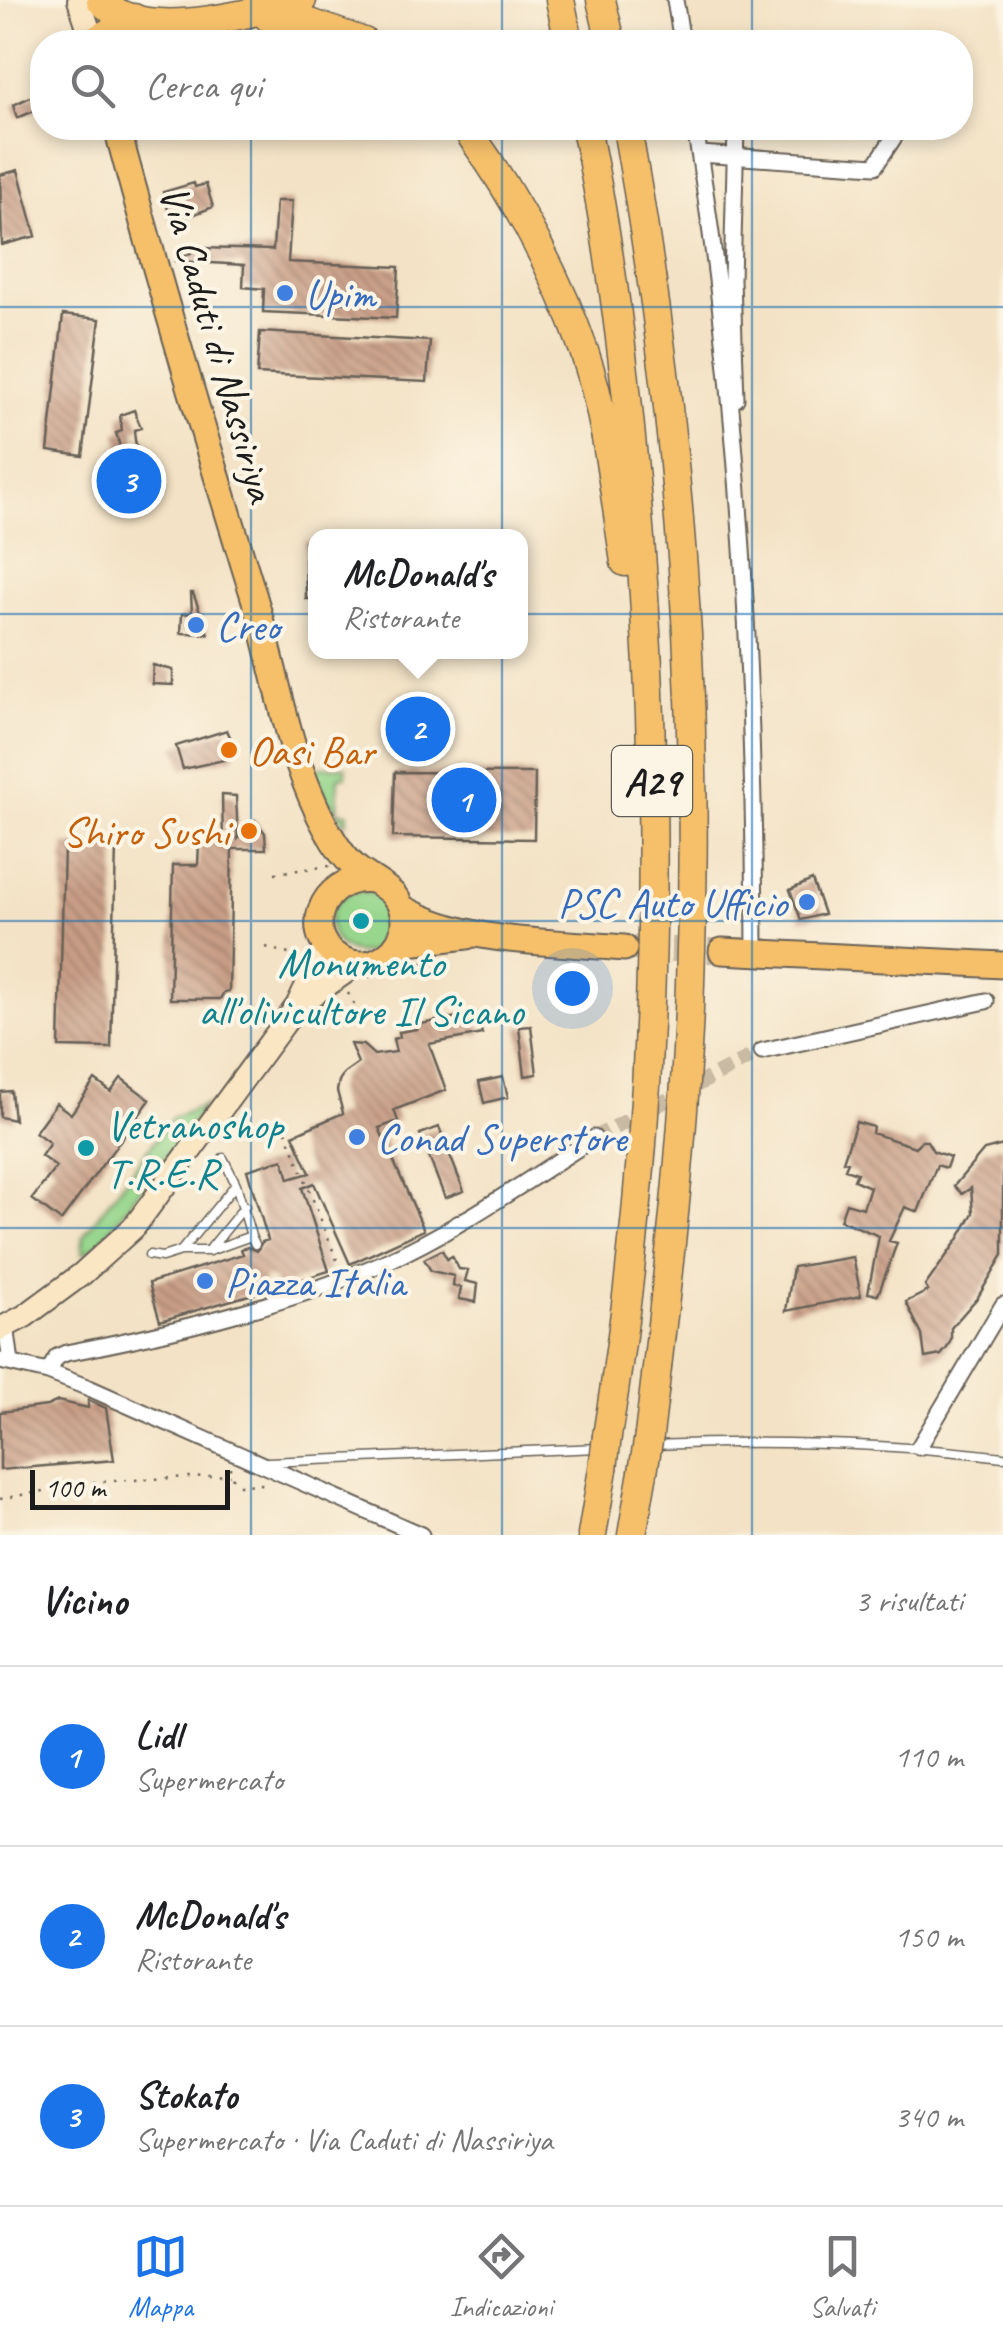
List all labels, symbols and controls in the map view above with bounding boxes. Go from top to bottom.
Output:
search box [30,30,973,140]
icon: search [65,58,120,113]
text: Cerca qui [145,62,262,109]
street label: Via Caduti di Nassiriya [147,179,289,510]
place label: Upim [305,268,377,321]
marker: Upim [274,282,296,304]
pin: 3 [96,444,162,518]
popup [308,529,528,659]
text: McDonald's [343,550,493,597]
text: Ristorante [343,597,459,638]
place label: Creo [216,600,284,653]
marker: Creo [185,614,207,636]
pin: 2 [386,692,450,766]
place label: Oasi Bar [249,725,378,778]
marker: Oasi Bar [218,739,240,761]
road number: A29 [612,746,692,816]
pin: 1 [432,762,496,838]
place label: Shiro Sushi [63,806,234,859]
marker: Shiro Sushi [238,820,260,842]
place label: PSC Auto Ufficio [558,877,789,930]
marker: PSC Auto Ufficio [796,891,818,913]
marker: Monumento all'olivicultore Il Sicano [350,910,372,932]
place label: Monumento all'olivicultore Il Sicano [199,937,526,1038]
your location [547,963,598,1014]
place label: Vetranoshop T.R.E.R [106,1099,286,1200]
place label: Conad Superstore [377,1112,629,1165]
marker: Conad Superstore [346,1126,368,1148]
marker: Vetranoshop T.R.E.R [75,1137,97,1159]
place label: Piazza Italia [225,1256,408,1309]
marker: Piazza Italia [194,1270,216,1292]
scale bar [30,1465,230,1510]
text: 100 m [45,1470,105,1505]
text: Vicino [40,1574,127,1627]
text: 3 risultati [855,1580,963,1621]
text: Lidl [135,1712,181,1759]
text: 1 [65,1736,80,1777]
text: 110 m [894,1736,963,1777]
text: Supermercato [135,1759,283,1800]
text: McDonald's [135,1892,285,1939]
text: 2 [65,1916,80,1957]
text: 150 m [894,1916,963,1957]
text: Ristorante [135,1939,251,1980]
text: Stokato [135,2072,237,2119]
text: 3 [65,2096,80,2137]
text: 340 m [894,2096,963,2137]
text: Supermercato · Via Caduti di Nassiriya [135,2119,553,2160]
tab: Mappa [128,2229,193,2324]
tab: Indicazioni [450,2229,553,2324]
tab: Salvati [809,2229,875,2324]

